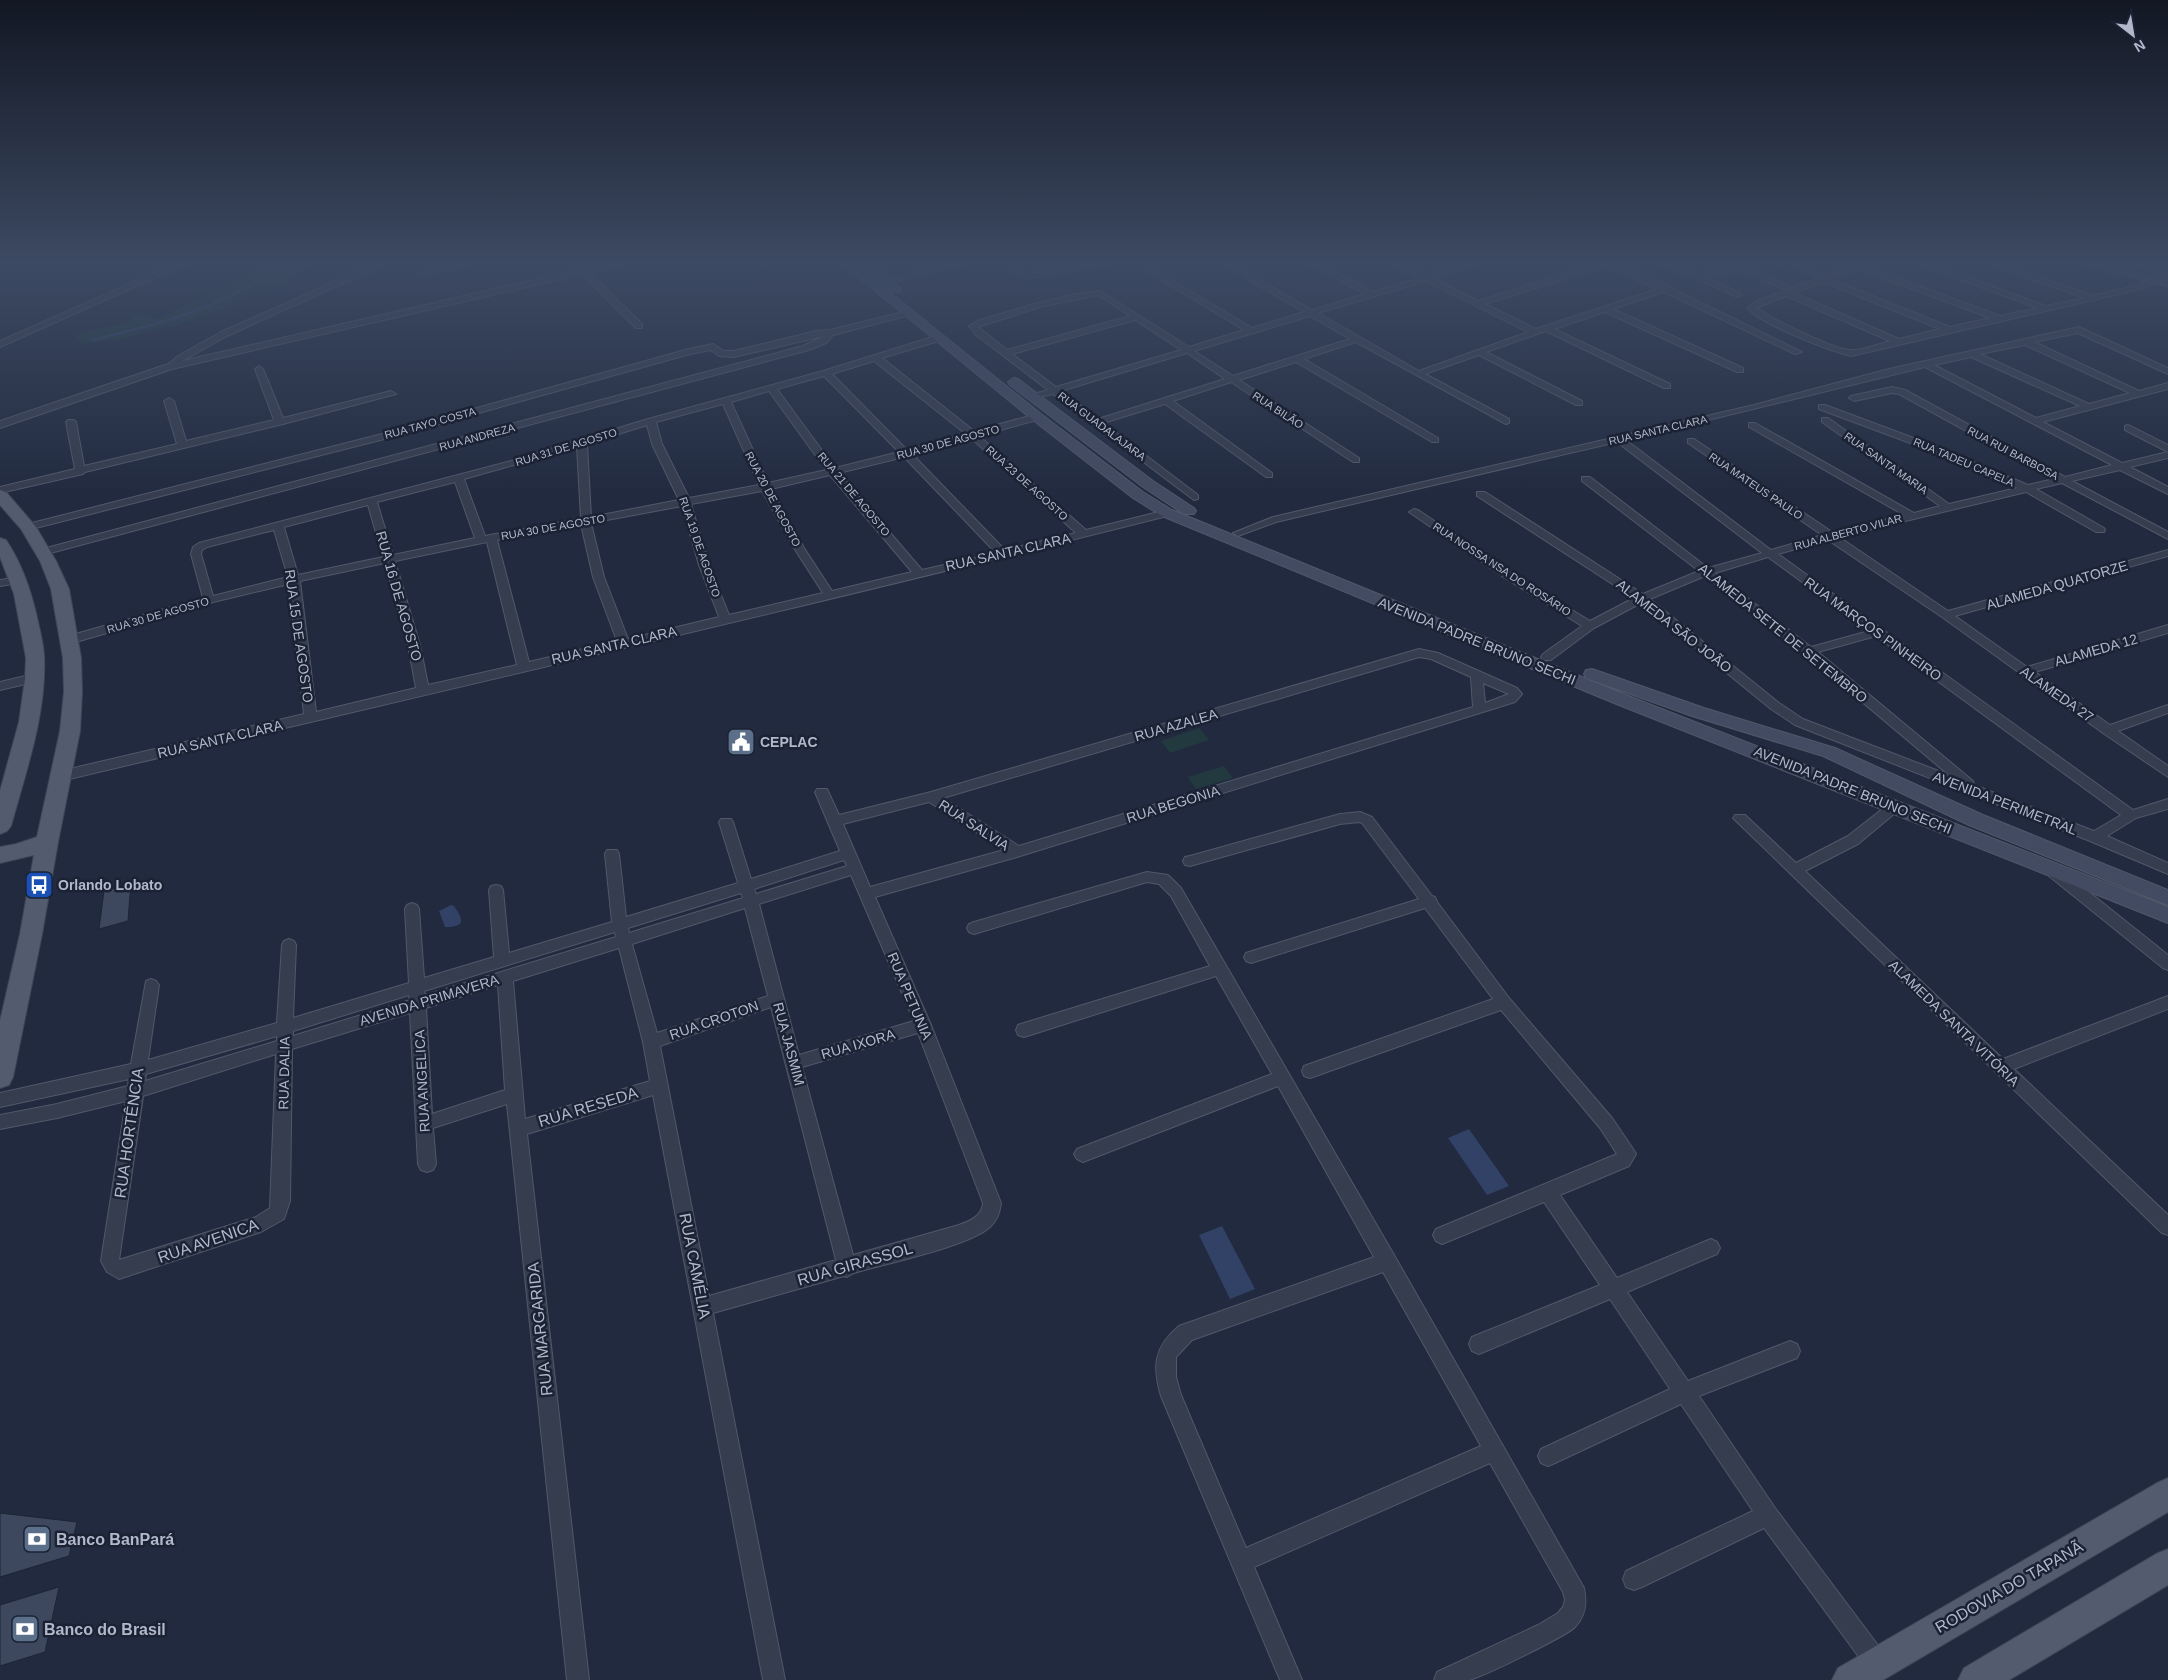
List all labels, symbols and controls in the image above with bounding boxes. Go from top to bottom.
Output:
north arrow [2108,10,2158,60]
text: N [2131,37,2148,56]
street label: RUA GUADALAJARA [1056,389,1149,463]
street label: RUA BILÃO [1250,389,1306,431]
street label: RUA TAYO COSTA [383,405,478,441]
street label: RUA SANTA CLARA [1608,413,1709,447]
street label: RUA ANDREZA [438,421,517,453]
street label: RUA 30 DE AGOSTO [895,422,1001,461]
street label: RUA RUI BARBOSA [1966,424,2061,482]
street label: RUA 31 DE AGOSTO [514,426,619,468]
street label: RUA SANTA MARIA [1842,430,1930,497]
street label: RUA TADEU CAPELA [1912,435,2017,489]
street label: RUA 23 DE AGOSTO [984,443,1071,523]
street label: RUA 20 DE AGOSTO [743,450,803,549]
street label: RUA 21 DE AGOSTO [815,450,893,539]
street label: RUA MATEUS PAULO [1707,450,1805,522]
street label: RUA 19 DE AGOSTO [677,495,723,599]
street label: RUA 30 DE AGOSTO [500,512,606,542]
street label: RUA ALBERTO VILAR [1793,512,1903,552]
street label: RUA NOSSA NSA DO ROSÁRIO [1431,520,1574,618]
street label: RUA 16 DE AGOSTO [373,529,425,663]
street label: RUA SANTA CLARA [944,530,1073,574]
street label: ALAMEDA QUATORZE [1984,557,2130,613]
street label: ALAMEDA SETE DE SETEMBRO [1695,560,1871,706]
street label: RUA 15 DE AGOSTO [282,568,316,704]
street label: RUA MARÇOS PINHEIRO [1801,574,1945,684]
street label: ALAMEDA SÃO JOÃO [1613,576,1735,676]
street label: AVENIDA PADRE BRUNO SECHI [1376,594,1578,688]
street label: RUA 30 DE AGOSTO [106,595,211,635]
street label: RUA SANTA CLARA [550,623,679,667]
street label: ALAMEDA 12 [2053,630,2140,669]
street label: ALAMEDA 27 [2017,663,2097,725]
street label: RUA AZALEA [1133,705,1220,744]
street label: RUA SANTA CLARA [156,717,285,761]
public building icon: CEPLAC [726,727,756,757]
place label: CEPLAC [760,734,818,750]
street label: AVENIDA PADRE BRUNO SECHI [1752,743,1954,837]
street label: AVENIDA PERIMETRAL [1931,768,2079,838]
street label: RUA BEGONIA [1125,782,1222,826]
street label: RUA SALVIA [936,796,1013,854]
bus stop icon: Orlando Lobato [24,870,54,900]
place label: Orlando Lobato [58,877,162,893]
street label: RUA PETUNIA [884,950,936,1043]
street label: ALAMEDA SANTA VITÓRIA [1886,957,2023,1090]
street label: AVENIDA PRIMAVERA [357,971,501,1029]
street label: RUA CROTON [667,997,761,1043]
street label: RUA JASMIM [770,1001,808,1087]
street label: RUA IXORA [819,1026,897,1062]
street label: RUA ANGELICA [411,1029,433,1133]
street label: RUA DALIA [275,1036,293,1110]
street label: RUA HORTÊNCIA [110,1066,147,1199]
street label: RUA RESEDA [536,1084,640,1130]
street label: RUA CAMÉLIA [676,1211,715,1321]
street label: RUA AVENICA [155,1216,261,1266]
street label: RUA GIRASSOL [795,1239,915,1289]
street label: RUA MARGARIDA [524,1261,555,1397]
bank icon: Banco BanPará [22,1524,52,1554]
place label: Banco BanPará [56,1531,174,1548]
street label: RODOVIA DO TAPANÃ [1931,1536,2086,1636]
bank icon: Banco do Brasil [10,1614,40,1644]
place label: Banco do Brasil [44,1621,166,1638]

